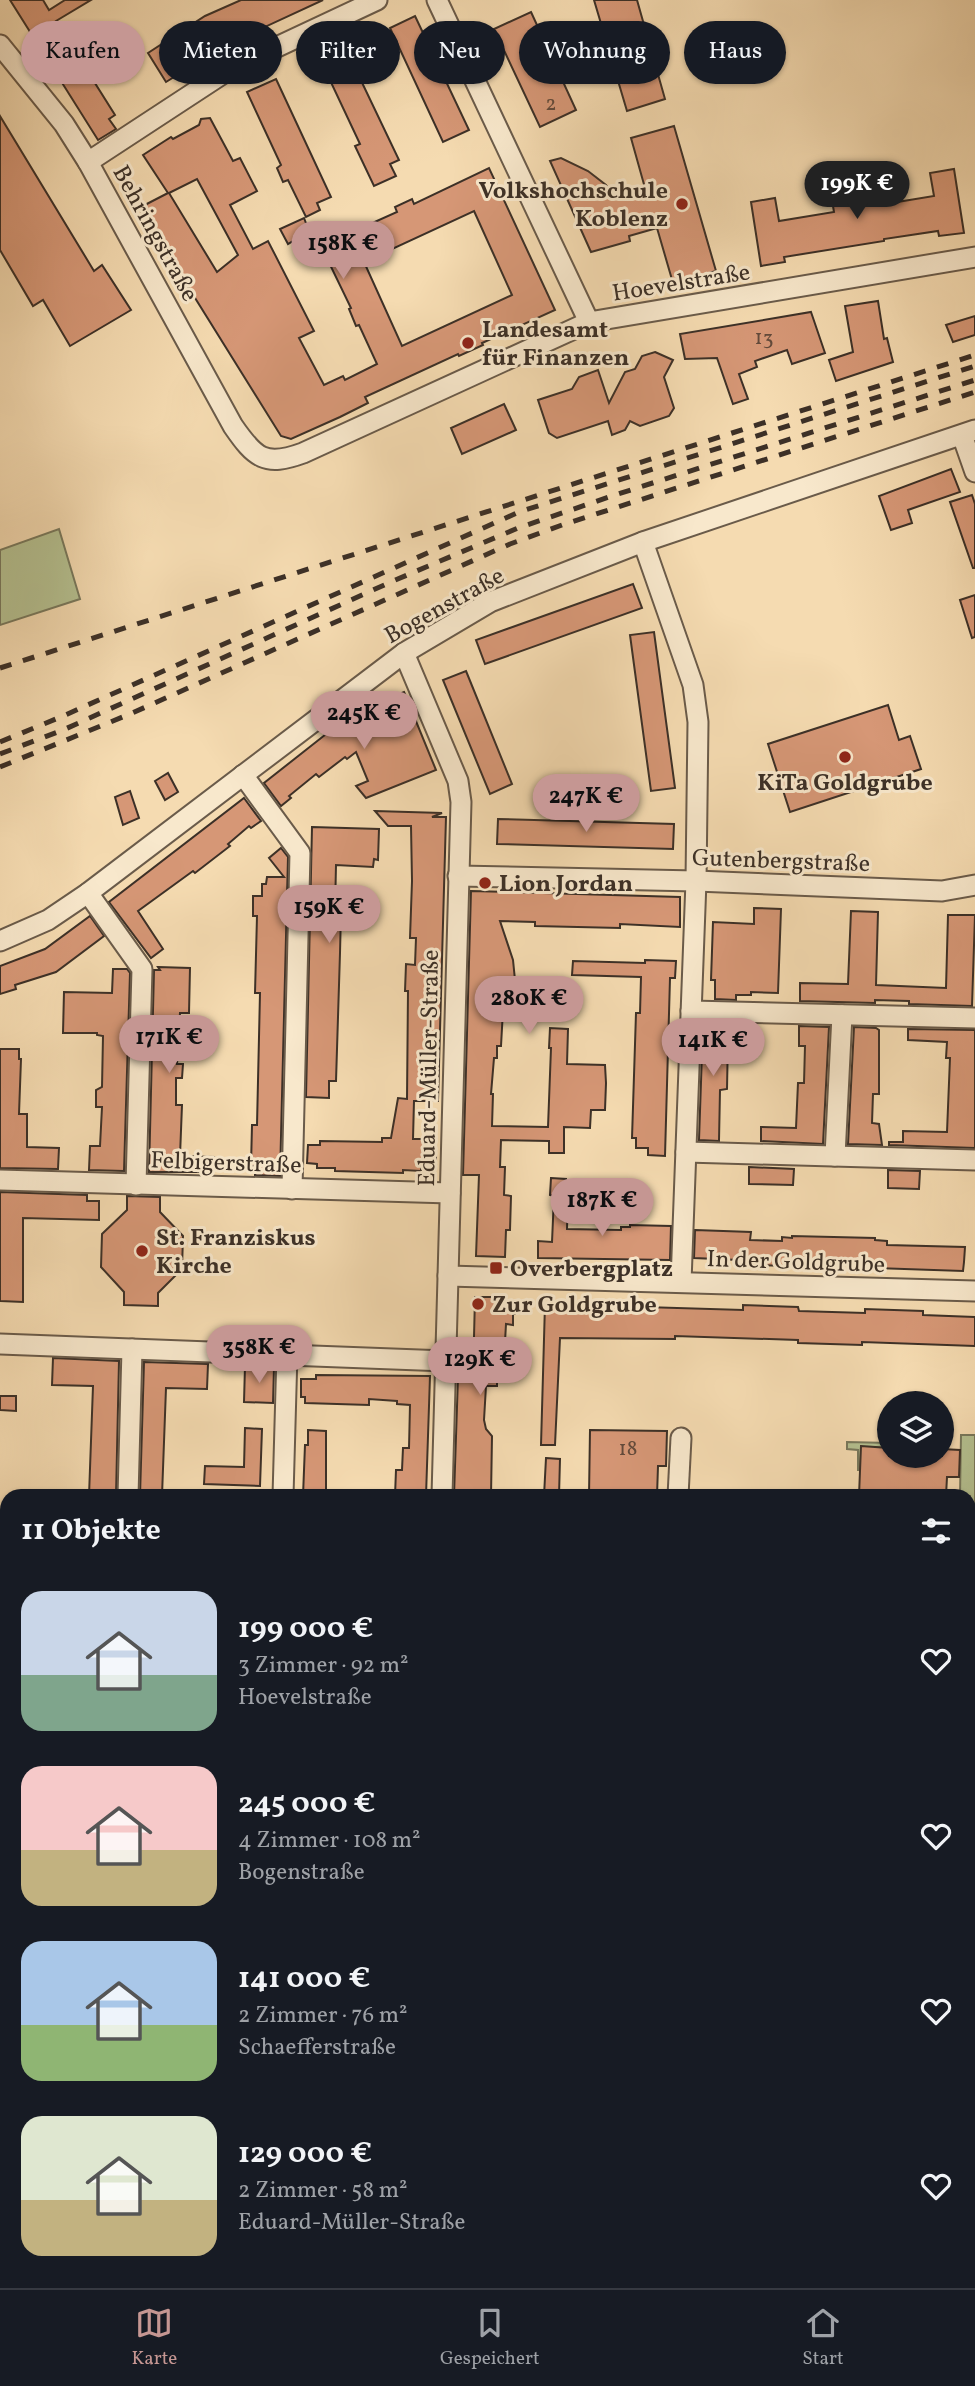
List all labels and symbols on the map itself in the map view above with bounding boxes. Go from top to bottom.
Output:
house number: 2 [545,90,557,119]
street label: Behringstraße [103,160,206,308]
pin: 199K € [800,162,914,221]
place label: Volkshochschule Koblenz [478,175,668,237]
marker: Volkshochschule Koblenz [674,196,690,212]
pin: 158K € [286,222,400,281]
street label: Hoevelstraße [610,256,753,312]
place label: Landesamt für Finanzen [482,314,629,376]
house number: 13 [755,324,773,353]
marker: Landesamt für Finanzen [460,335,476,351]
street label: Bogenstraße [379,560,511,654]
pin: 245K € [307,692,421,751]
marker: KiTa Goldgrube [837,749,853,765]
place label: KiTa Goldgrube [757,767,933,801]
pin: 247K € [529,774,643,834]
street label: Gutenbergstraße [691,842,871,882]
place label: Lion Jordan [499,868,633,902]
marker: Lion Jordan [477,875,493,891]
pin: 159K € [272,886,386,945]
street label: Eduard-Müller-Straße [411,949,449,1187]
pin: 280K € [472,976,586,1036]
pin: 171K € [112,1016,226,1075]
pin: 141K € [656,1018,770,1078]
street label: Felbigerstraße [150,1144,302,1184]
pin: 187K € [545,1178,659,1238]
place label: St. Franziskus Kirche [156,1222,316,1284]
marker: St. Franziskus Kirche [134,1243,150,1259]
street label: In der Goldgrube [706,1243,886,1283]
place label: Overbergplatz [510,1253,673,1287]
marker: Overbergplatz [488,1260,504,1276]
place label: Zur Goldgrube [492,1289,657,1323]
marker: Zur Goldgrube [470,1296,486,1312]
pin: 358K € [202,1326,316,1385]
pin: 129K € [423,1338,537,1397]
house number: 18 [619,1435,637,1464]

